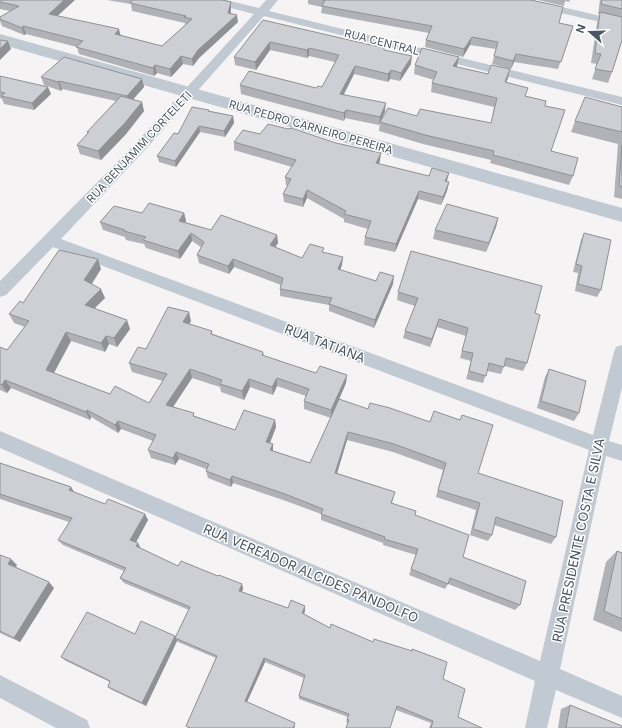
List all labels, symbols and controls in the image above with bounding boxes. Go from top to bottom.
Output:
north arrow [570,12,610,52]
text: N [573,22,589,35]
street label: RUA CENTRAL [343,26,421,58]
street label: RUA BENJAMIM CORTELETI [84,88,194,206]
street label: RUA PEDRO CARNEIRO PEREIRA [227,97,395,157]
street label: RUA TATIANA [282,320,368,366]
street label: RUA PRESIDENTE COSTA E SILVA [549,437,607,643]
street label: RUA VEREADOR ALCIDES PANDOLFO [201,520,421,626]

